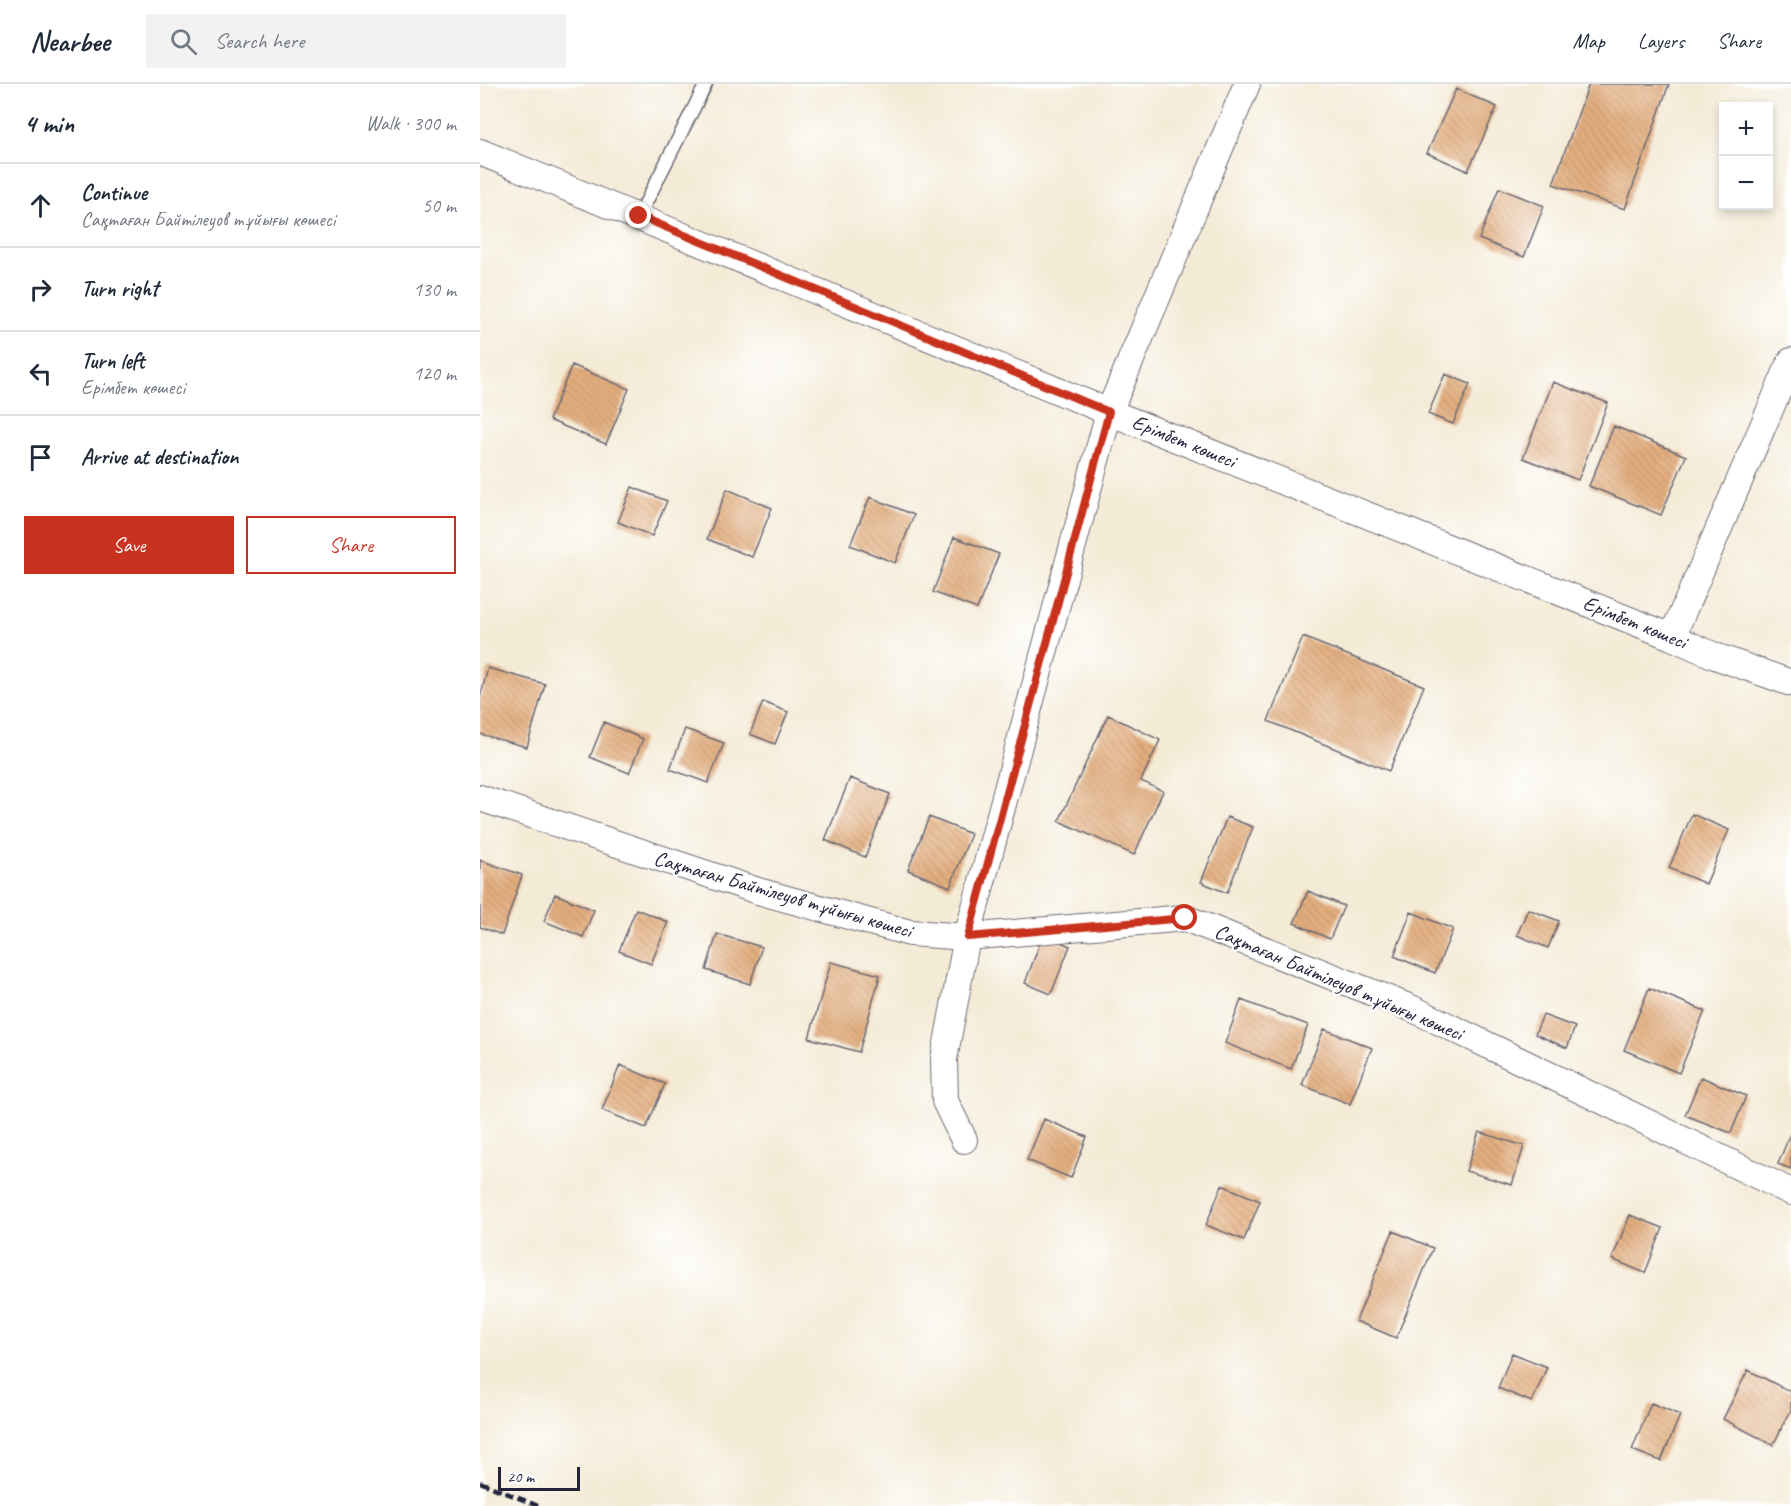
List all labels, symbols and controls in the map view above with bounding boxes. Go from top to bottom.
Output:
search box [146,14,566,68]
text: Nearbee [30,24,110,59]
icon: search [167,25,200,58]
text: Search here [215,27,304,55]
text: Map [1572,28,1605,54]
text: Layers [1638,28,1684,54]
text: Share [1717,28,1761,54]
map controls [1719,102,1773,210]
button: + [1719,102,1773,156]
text: 4 min [24,107,74,140]
text: Walk · 300 m [366,111,456,136]
button: − [1719,156,1773,210]
text: Continue [81,179,147,207]
icon: ahead [24,189,57,222]
text: 50 m [422,193,456,218]
route end [625,202,651,228]
text: Сақтаған Байтілеуов тұйығы көшесі [81,207,335,232]
icon: right [24,273,57,306]
text: Turn right [81,275,158,303]
text: 130 m [413,277,456,302]
text: Turn left [81,347,145,375]
icon: left [24,357,57,390]
text: 120 m [413,361,456,386]
text: Ерімбет көшесі [81,375,185,400]
street label: Ерімбет көшесі [1128,408,1242,475]
icon: arrive [24,441,57,474]
text: Arrive at destination [81,443,238,471]
button: Save [24,516,234,574]
button: Share [246,516,456,574]
street label: Ерімбет көшесі [1579,589,1693,656]
street label: Сақтаған Байтілеуов тұйығы көшесі [651,845,918,944]
route start [1171,904,1197,930]
street label: Сақтаған Байтілеуов тұйығы көшесі [1211,918,1470,1047]
scale bar [498,1464,580,1492]
text: 20 m [507,1467,534,1487]

